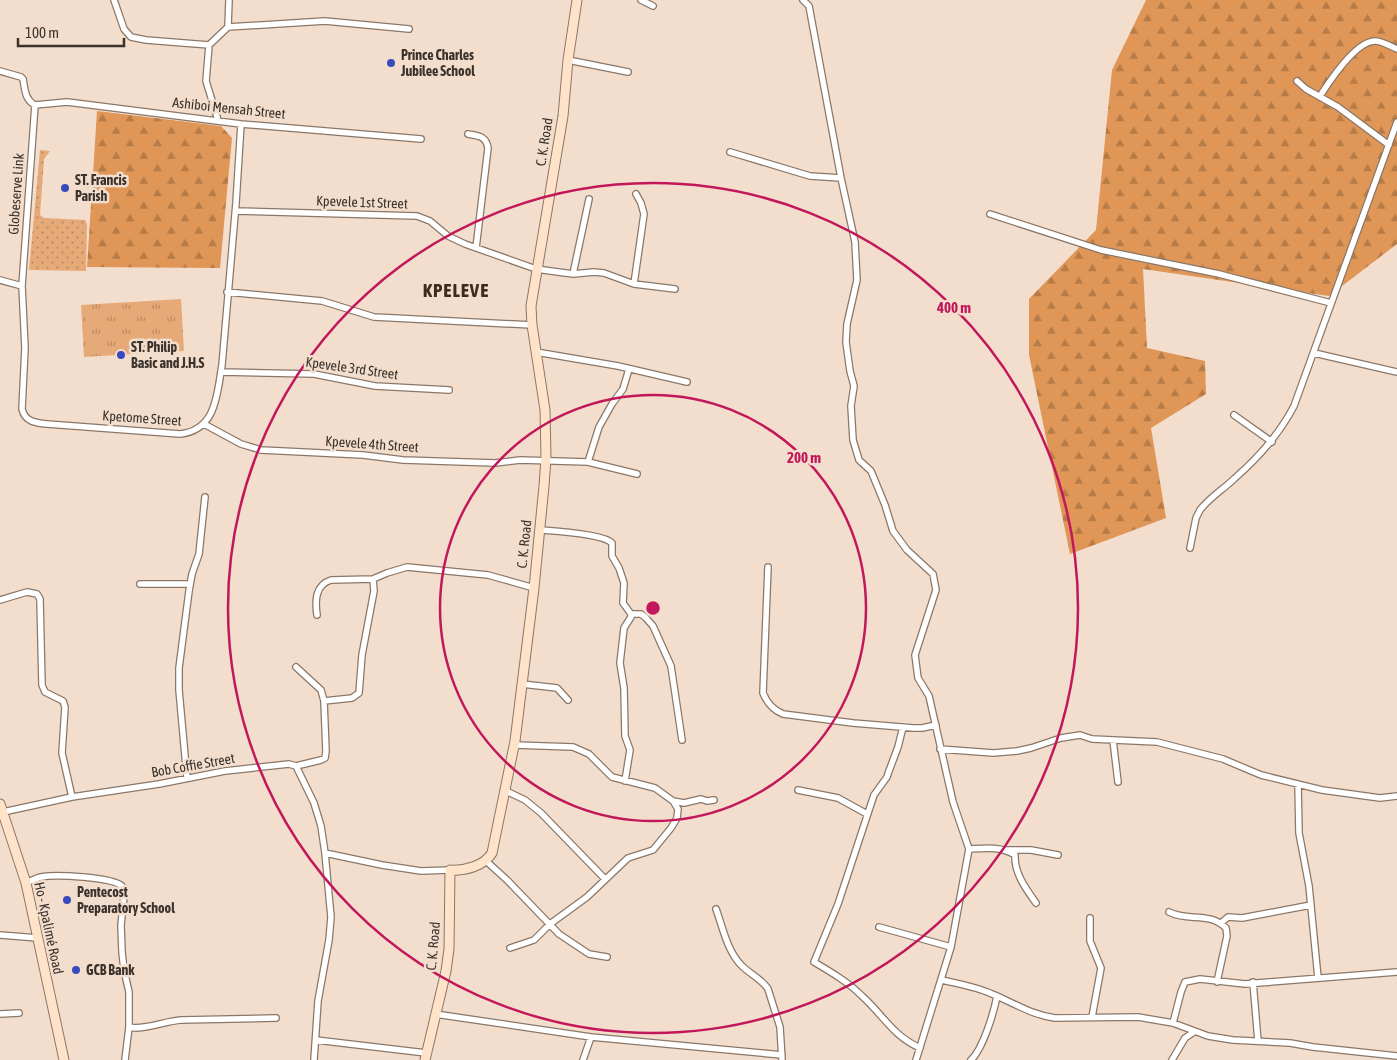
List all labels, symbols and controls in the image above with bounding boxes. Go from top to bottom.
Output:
scale bar [18,15,124,47]
text: 100 m [25,24,59,41]
place label: Prince Charles Jubilee School [400,47,475,79]
marker: Prince Charles Jubilee School [385,57,397,69]
street label: Ashiboi Mensah Street [172,94,286,122]
street label: C. K. Road [532,117,556,167]
street label: Globeserve Link [5,153,27,235]
place label: ST. Francis Parish [75,172,127,204]
marker: ST. Francis Parish [59,182,71,194]
street label: Kpevele 1st Street [316,192,408,212]
district label: KPELEVE [423,279,489,301]
text: 400 m [936,299,971,316]
place label: ST. Philip Basic and J.H.S [131,339,205,371]
marker: ST. Philip Basic and J.H.S [115,349,127,361]
street label: Kpevele 3rd Street [305,354,399,382]
street label: Kpetome Street [102,407,182,429]
street label: Kpevele 4th Street [325,433,419,455]
text: 200 m [787,449,821,466]
street label: C. K. Road [513,519,535,569]
centre of rings [644,599,662,617]
street label: Bob Coffie Street [150,750,236,780]
street label: Ho - Kpalimé Road [31,880,67,976]
place label: Pentecost Preparatory School [77,884,175,916]
marker: Pentecost Preparatory School [61,894,73,906]
street label: C. K. Road [423,921,443,971]
place label: GCB Bank [86,962,135,978]
marker: GCB Bank [70,964,82,976]

